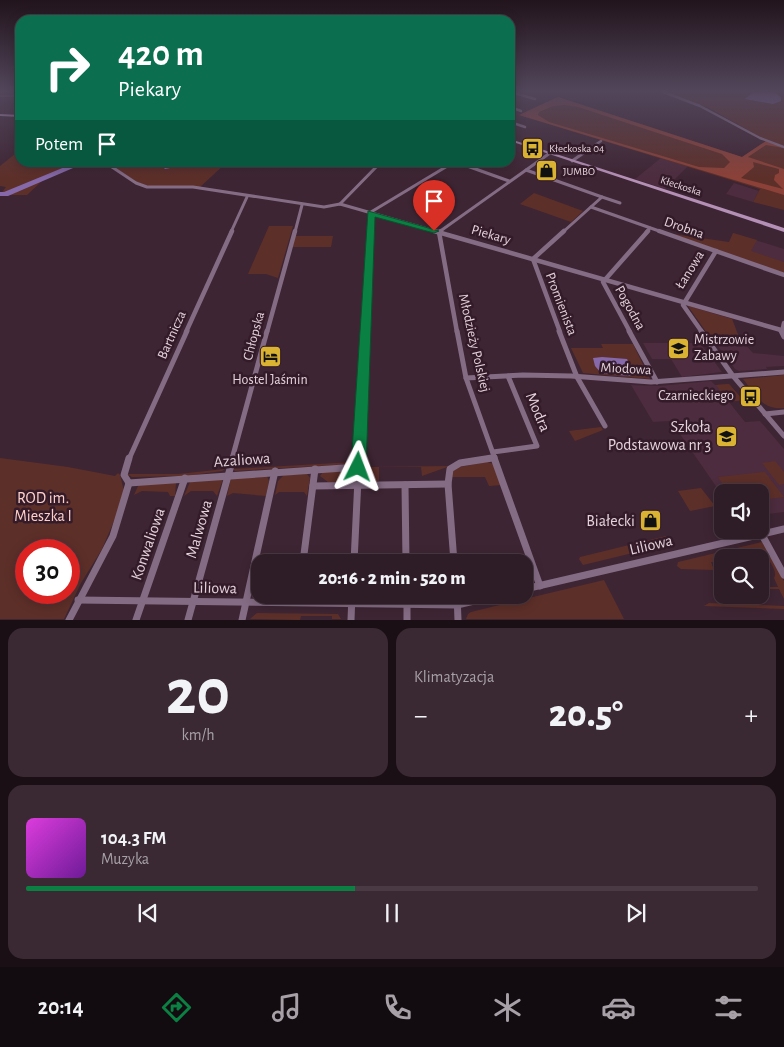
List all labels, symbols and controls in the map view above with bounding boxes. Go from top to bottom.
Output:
icon: right [35,35,100,100]
text: 420 m [118,37,204,72]
text: Piekary [118,78,181,100]
icon: arrive [93,130,121,158]
text: Potem [35,135,83,154]
bus stop icon: Kłeckoska 04 [521,136,545,160]
place label: Kłeckoska 04 [549,143,604,154]
shop icon: JUMBO [535,159,559,183]
place label: JUMBO [563,166,595,177]
street label: Kłeckoska [659,174,703,198]
pin [413,180,455,231]
icon: arrive [420,187,448,215]
street label: Drobna [662,215,706,241]
street label: Piekary [470,223,512,247]
street label: Łanowa [673,248,707,291]
street label: Promienista [543,271,580,338]
street label: Pogodna [612,284,648,333]
street label: Młodzieży Polskiej [456,292,492,394]
street label: Bartnicza [155,308,189,361]
street label: Chłopska [241,310,267,362]
place label: Mistrzowie Zabawy [694,333,754,363]
school or university icon: Mistrzowie Zabawy [666,336,690,360]
hotel icon: Hostel Jaśmin [258,345,282,369]
street label: Miodowa [600,361,652,377]
place label: Hostel Jaśmin [232,373,308,387]
bus stop icon: Czarnieckiego [738,384,762,408]
place label: Czarnieckiego [658,389,734,403]
street label: Modra [523,390,553,434]
place label: Szkoła Podstawowa nr 3 [608,419,711,453]
school or university icon: Szkoła Podstawowa nr 3 [715,424,739,448]
position arrow [331,440,383,492]
street label: Azaliowa [213,450,271,470]
map controls [714,484,769,604]
button: sound [714,484,769,539]
park label: ROD im. Mieszka I [14,490,72,524]
street label: Malwowa [183,498,215,560]
street label: Konwaliowa [128,506,168,582]
shop icon: Białecki [639,509,663,533]
place label: Białecki [586,513,635,529]
street label: Liliowa [628,532,674,558]
speed limit sign: 30 [15,539,80,604]
button: search [714,549,769,604]
text: 20:16 · 2 min · 520 m [318,569,466,588]
street label: Liliowa [193,580,237,596]
text: 20 [166,661,230,726]
text: Klimatyzacja [414,669,494,685]
text: 20.5° [549,696,623,734]
text: − [414,702,427,730]
text: + [745,702,758,730]
text: km/h [181,727,215,743]
text: 104.3 FM [101,829,166,848]
text: Muzyka [101,851,149,867]
icon: previous [134,899,162,927]
icon: pause [378,899,406,927]
icon: next [622,899,650,927]
icon: directions [159,990,194,1025]
icon: music [269,990,304,1025]
icon: phone [380,990,415,1025]
icon: climate [490,990,525,1025]
icon: car [601,990,636,1025]
icon: filters [711,990,746,1025]
text: 20:14 [38,996,84,1018]

